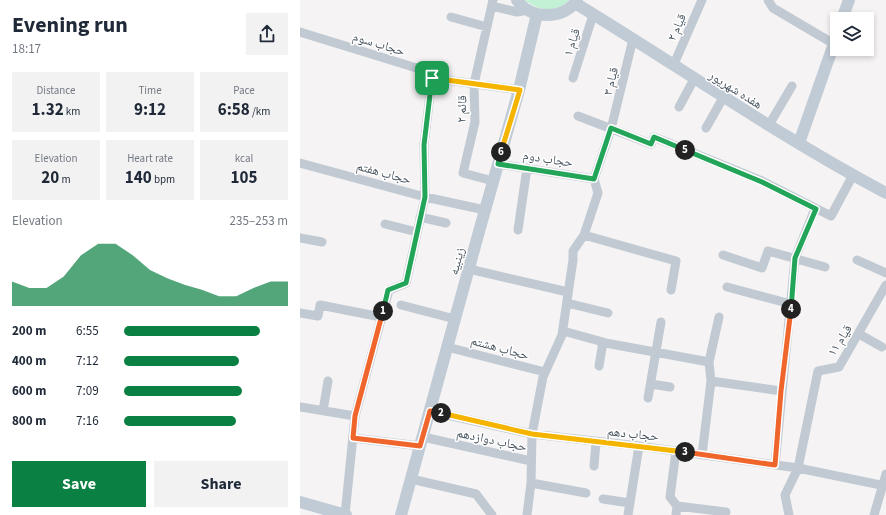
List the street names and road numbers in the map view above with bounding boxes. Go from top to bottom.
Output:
street label: قیام ۲ [663,11,691,44]
street label: قیام ۱ [559,26,585,59]
street label: حجاب سوم [350,27,407,60]
street label: قیام ۳ [599,65,623,97]
street label: هفده شهریور [704,66,766,113]
street label: قائم ۲ [453,95,471,123]
street label: حجاب دوم [521,146,574,172]
street label: حجاب هفتم [354,157,413,189]
street label: زینبیه [445,246,469,277]
street label: قیام ۱۱ [823,321,857,360]
street label: حجاب هشتم [469,332,531,364]
street label: حجاب دهم [606,422,660,446]
street label: حجاب دوازدهم [455,424,529,456]

